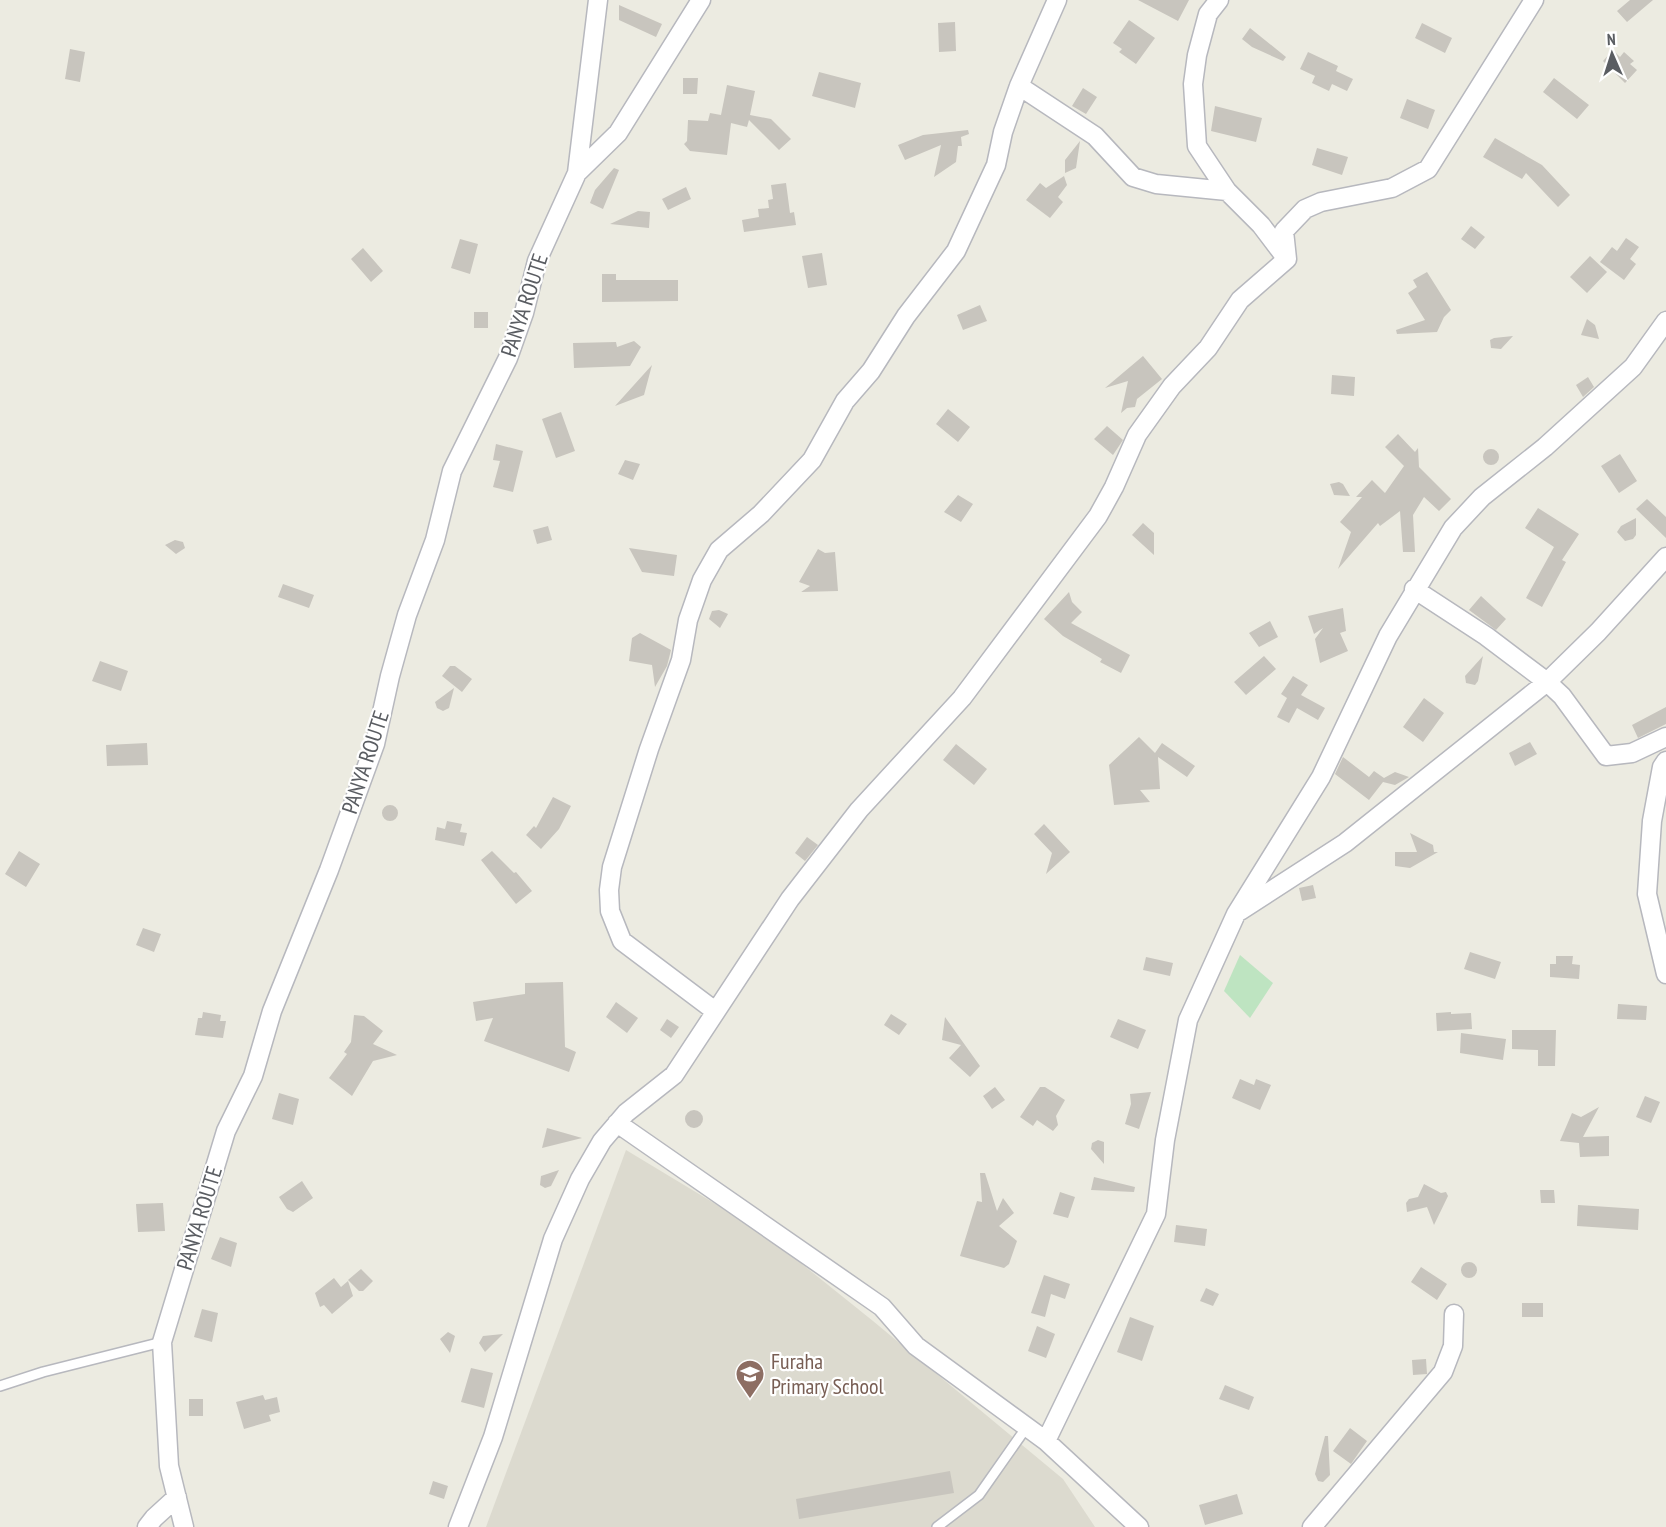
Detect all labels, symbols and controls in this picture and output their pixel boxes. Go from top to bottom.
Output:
north arrow [1582,24,1642,84]
text: N [1606,29,1616,49]
street label: PANYA ROUTE [494,250,554,360]
street label: PANYA ROUTE [335,707,395,817]
street label: PANYA ROUTE [170,1163,228,1273]
place label: Furaha Primary School [771,1347,885,1400]
school or university icon: Furaha Primary School [734,1358,766,1400]

